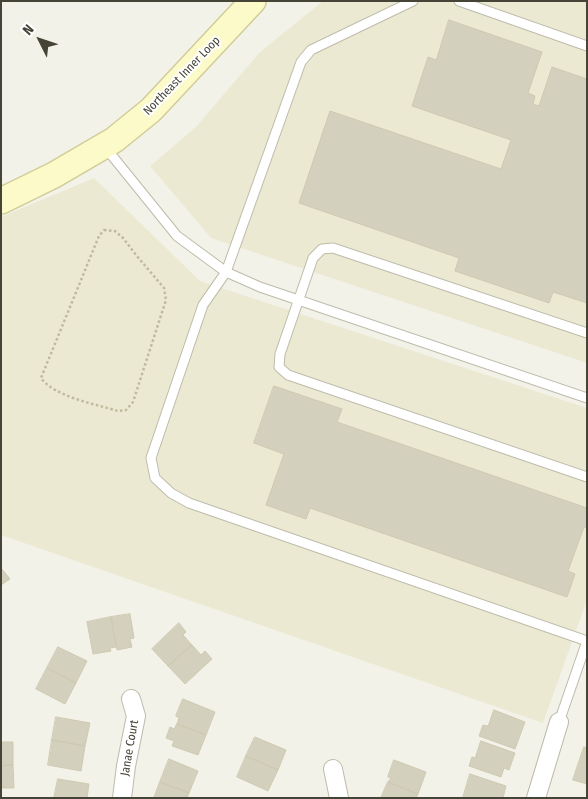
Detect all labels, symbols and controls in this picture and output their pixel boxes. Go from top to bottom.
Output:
north arrow [15,15,65,65]
text: N [19,21,37,39]
street label: Northeast Inner Loop [141,33,223,119]
street label: Janae Court [118,719,142,777]

